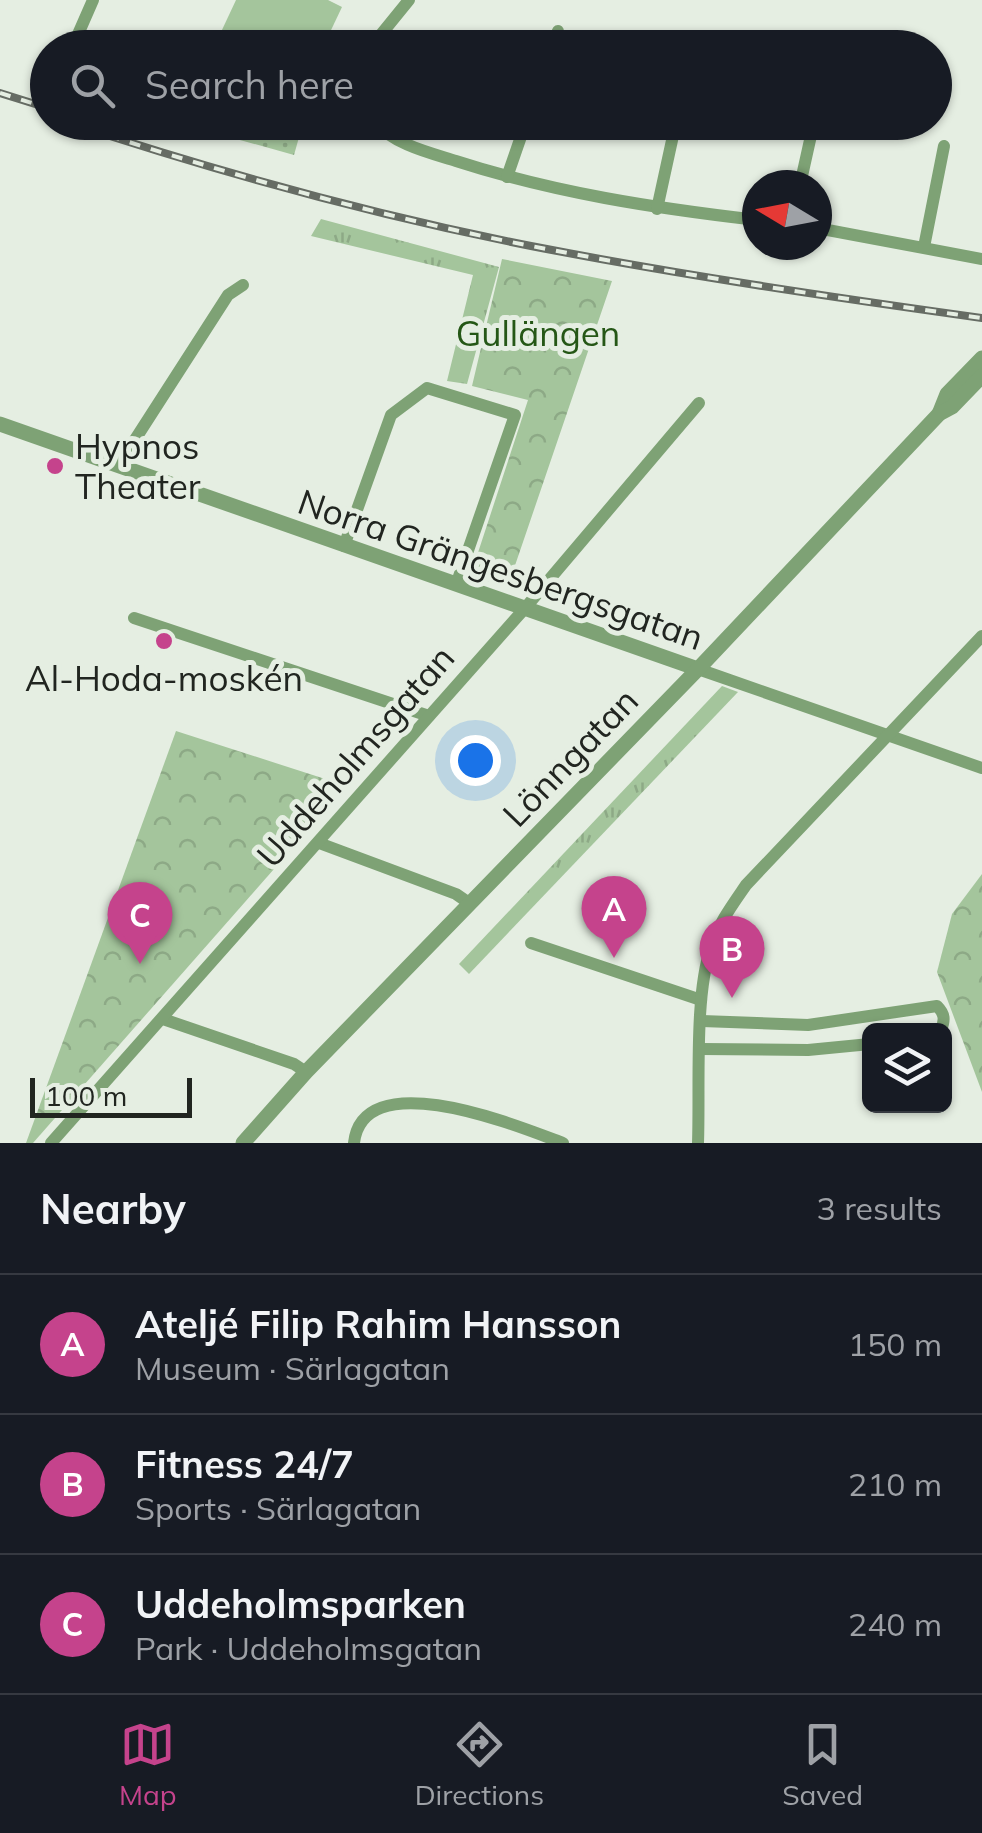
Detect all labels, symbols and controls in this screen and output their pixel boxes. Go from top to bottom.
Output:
search box [30,30,952,140]
icon: search [65,58,120,113]
text: Search here [145,61,354,109]
north arrow [742,170,832,260]
park label: Gullängen [456,311,620,355]
place label: Hypnos Theater [75,424,201,508]
marker: Hypnos Theater [44,455,66,477]
street label: Norra Grängesbergsgatan [293,479,709,659]
marker: Al-Hoda-moskén [153,630,175,652]
street label: Uddeholmsgatan [247,636,463,876]
place label: Al-Hoda-moskén [25,656,303,700]
street label: Lönngatan [493,678,647,836]
your location [450,735,501,786]
pin: A [582,876,646,958]
pin: C [108,882,172,964]
pin: B [700,916,764,998]
map controls [862,1023,952,1113]
button: layers [862,1023,952,1113]
scale bar [30,1073,192,1118]
text: 100 m [45,1078,127,1113]
text: Nearby [40,1182,186,1235]
text: 3 results [817,1188,942,1228]
text: Ateljé Filip Rahim Hansson [135,1300,621,1348]
text: A [60,1324,85,1364]
text: 150 m [848,1324,942,1364]
text: Museum · Särlagatan [135,1348,450,1388]
text: Fitness 24/7 [135,1440,354,1488]
text: B [61,1464,84,1504]
text: 210 m [848,1464,942,1504]
text: Sports · Särlagatan [135,1488,421,1528]
text: Uddeholmsparken [135,1580,466,1628]
text: C [62,1604,83,1644]
text: 240 m [848,1604,942,1644]
text: Park · Uddeholmsgatan [135,1628,482,1668]
tab: Map [119,1717,177,1812]
tab: Directions [415,1717,544,1812]
tab: Saved [782,1717,863,1812]

